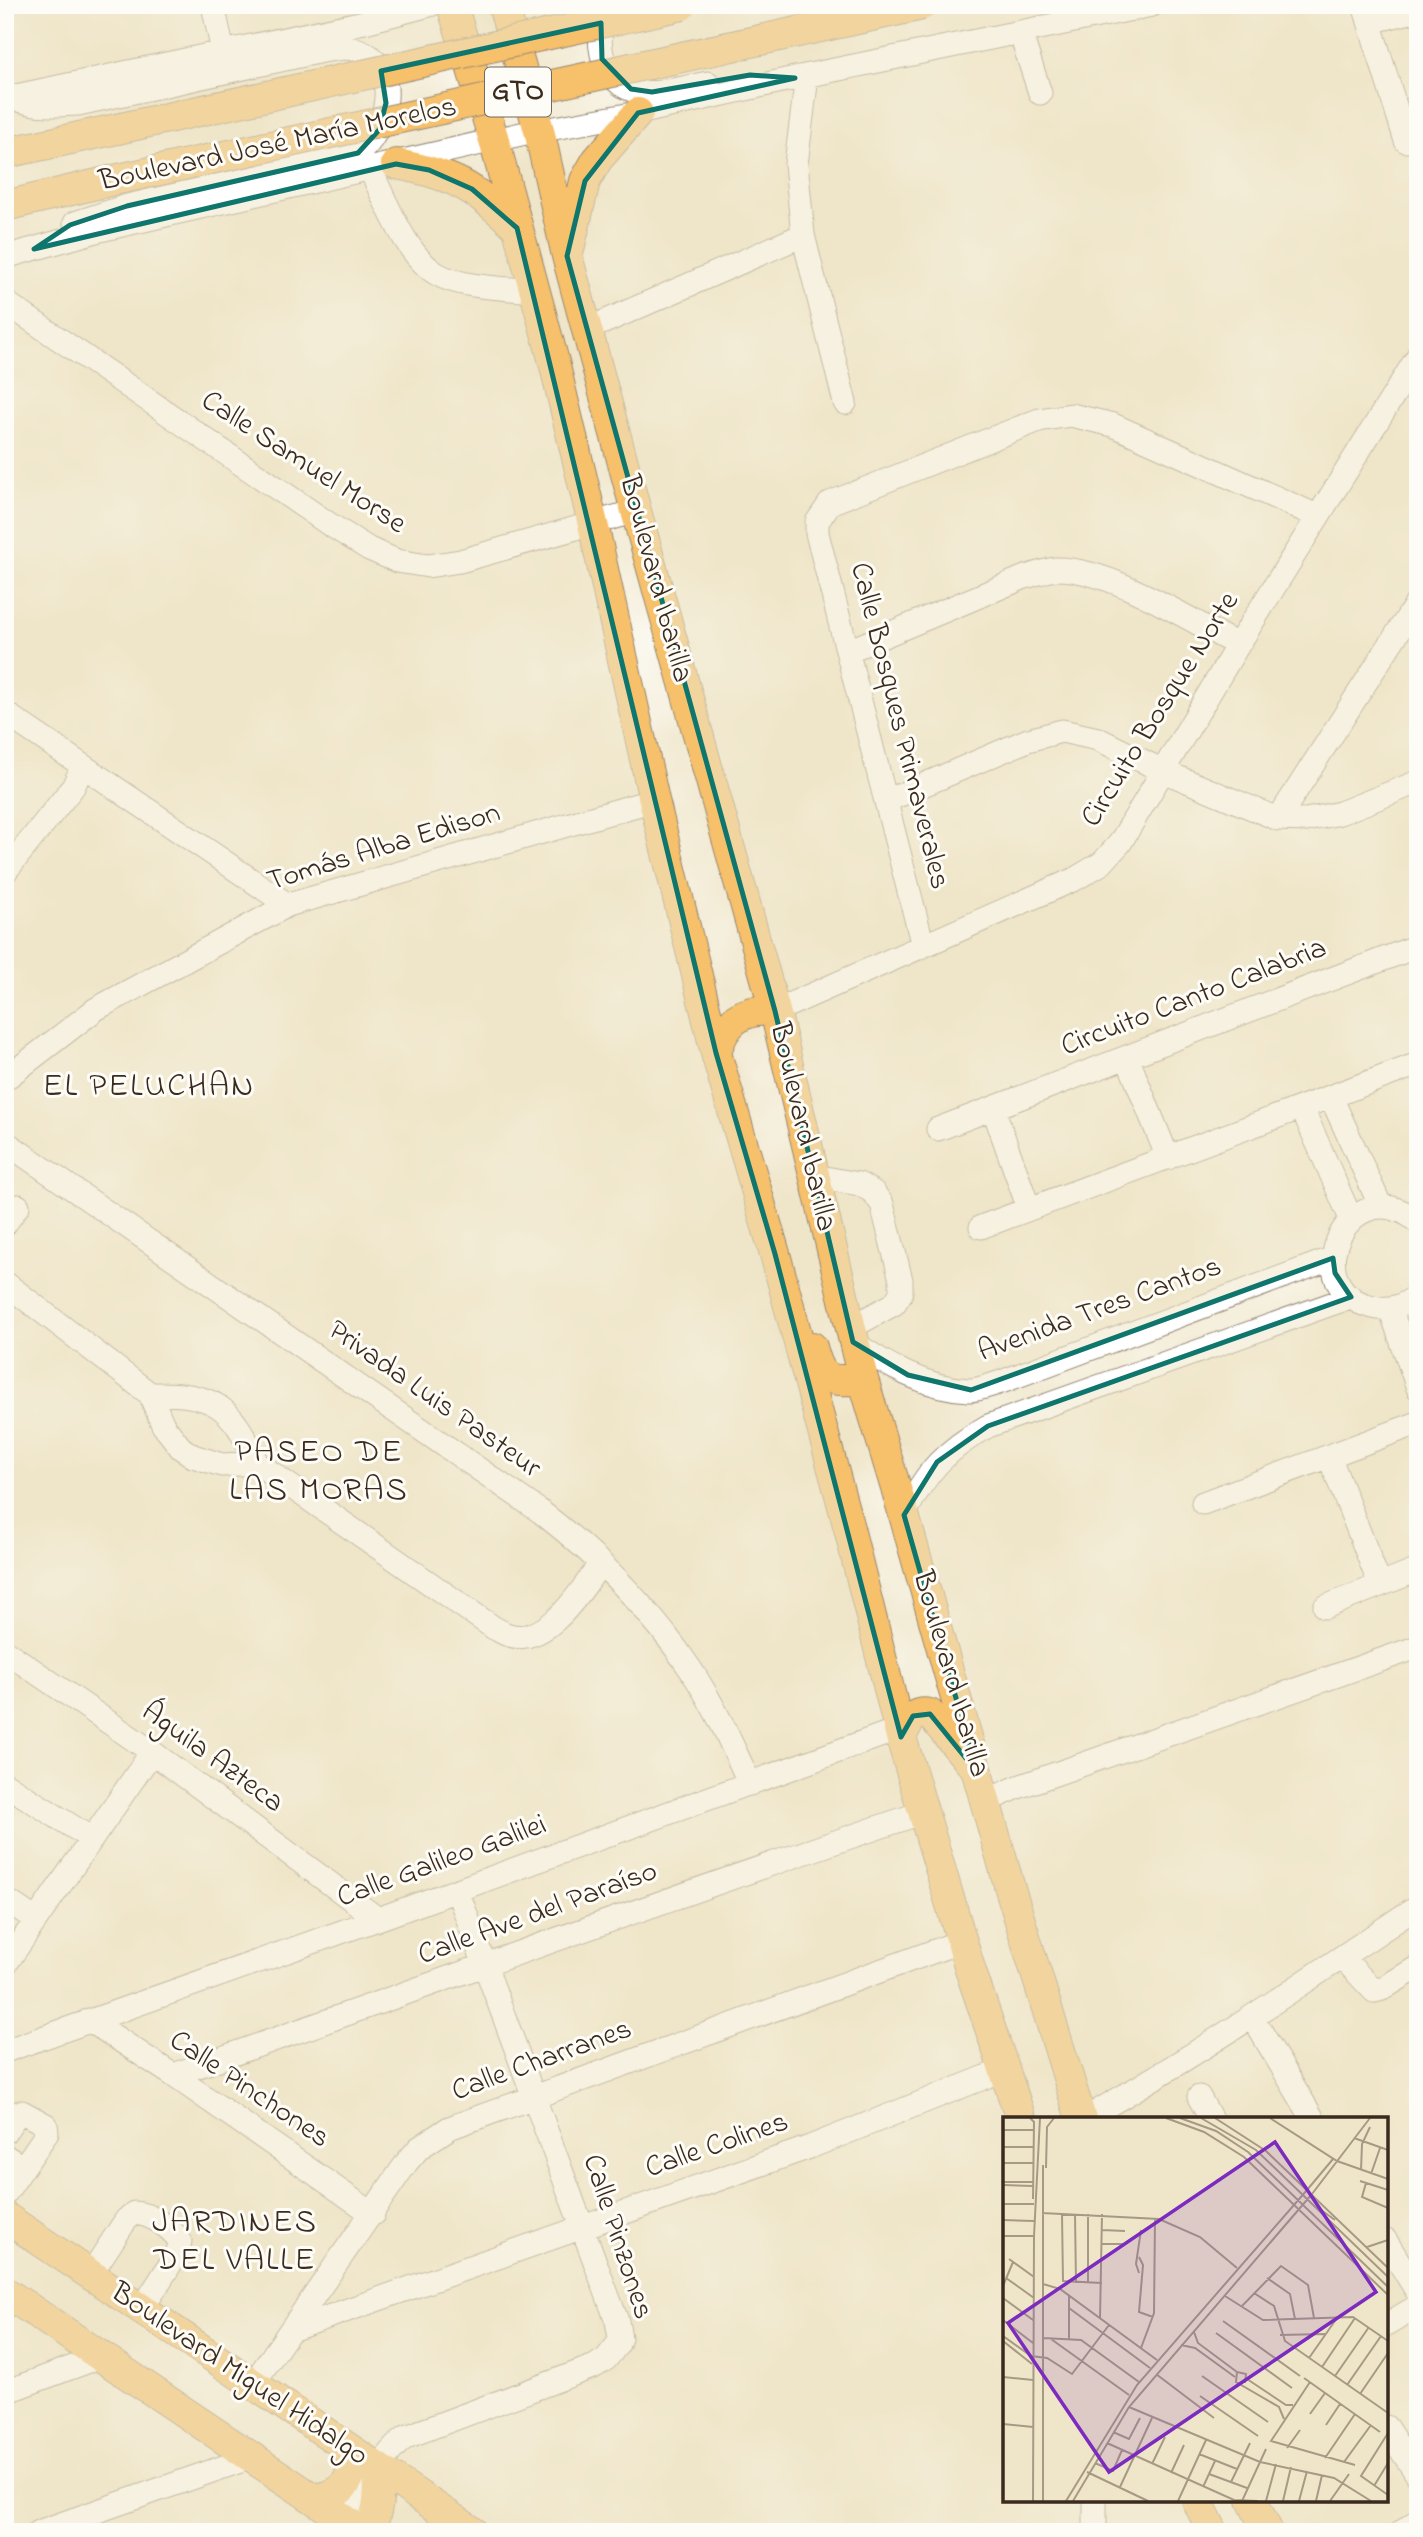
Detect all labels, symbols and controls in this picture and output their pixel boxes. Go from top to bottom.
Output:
road number: GTO [485,68,551,116]
street label: Boulevard José María Morelos [94,86,461,205]
street label: Calle Samuel Morse [192,380,415,546]
street label: Boulevard Ibarilla [606,470,704,687]
street label: Calle Bosques Primaverales [837,558,961,894]
street label: Circuito Bosque Norte [1071,583,1252,836]
street label: Tomás Alba Edison [262,792,506,904]
street label: Circuito Canto Calabria [1055,927,1333,1069]
street label: Boulevard Ibarilla [756,1017,847,1236]
district label: EL PELUCHAN [43,1063,255,1111]
street label: Avenida Tres Cantos [972,1246,1228,1374]
street label: Privada Luis Pasteur [318,1310,550,1491]
district label: PASEO DE LAS MORAS [229,1429,409,1515]
street label: Boulevard Ibarilla [899,1565,1000,1782]
street label: Águila Azteca [131,1691,293,1825]
street label: Calle Galileo Galilei [331,1804,553,1920]
street label: Calle Ave del Paraíso [412,1850,664,1978]
street label: Calle Charranes [446,2008,638,2114]
street label: Calle Pinchones [160,2020,338,2160]
street label: Calle Colines [639,2101,795,2191]
inset map [1003,2117,1388,2502]
street label: Calle Pinzones [570,2149,664,2325]
district label: JARDINES DEL VALLE [152,2199,318,2285]
street label: Boulevard Miguel Hidalgo [100,2271,377,2478]

